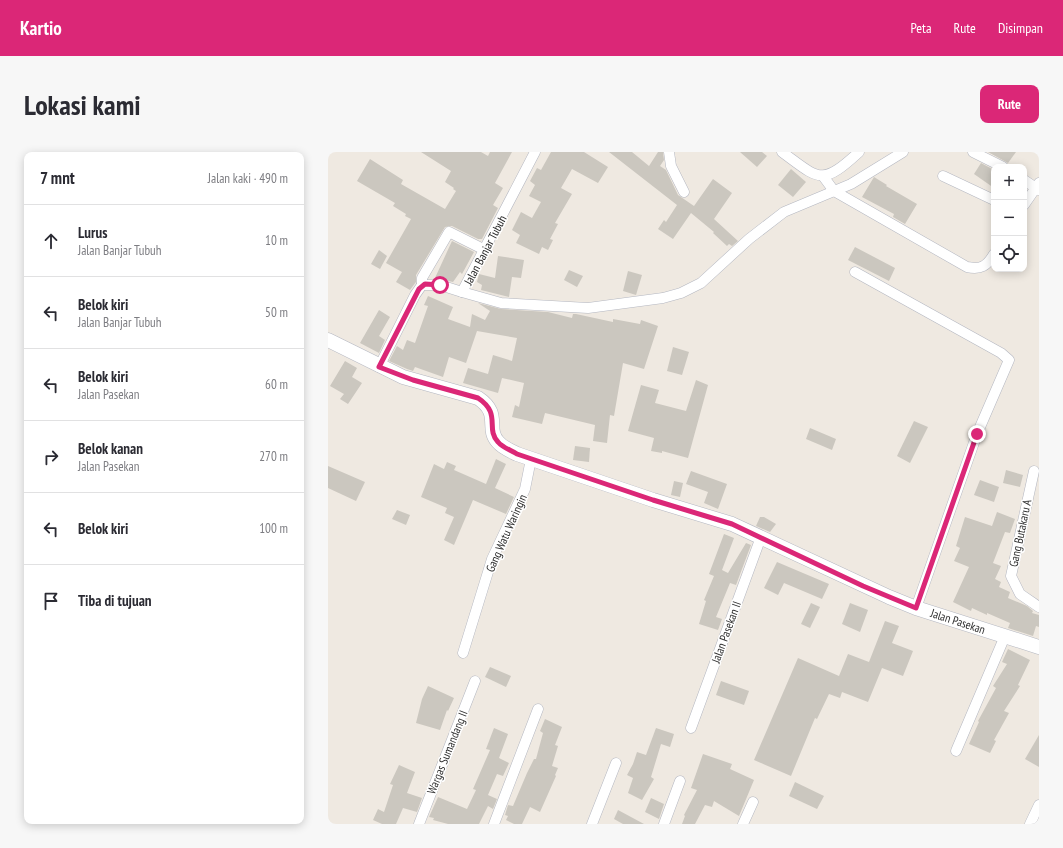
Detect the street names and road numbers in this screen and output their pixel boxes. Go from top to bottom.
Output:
street label: Jalan Banjar Tubuh [460,212,510,288]
street label: Gang Watu Waringin [482,492,530,574]
street label: Gang Butakaru A [1006,498,1035,568]
street label: Jalan Pasekan II [708,599,744,666]
street label: Jalan Pasekan [928,605,987,637]
street label: Wargas Sumandang II [423,708,471,796]

